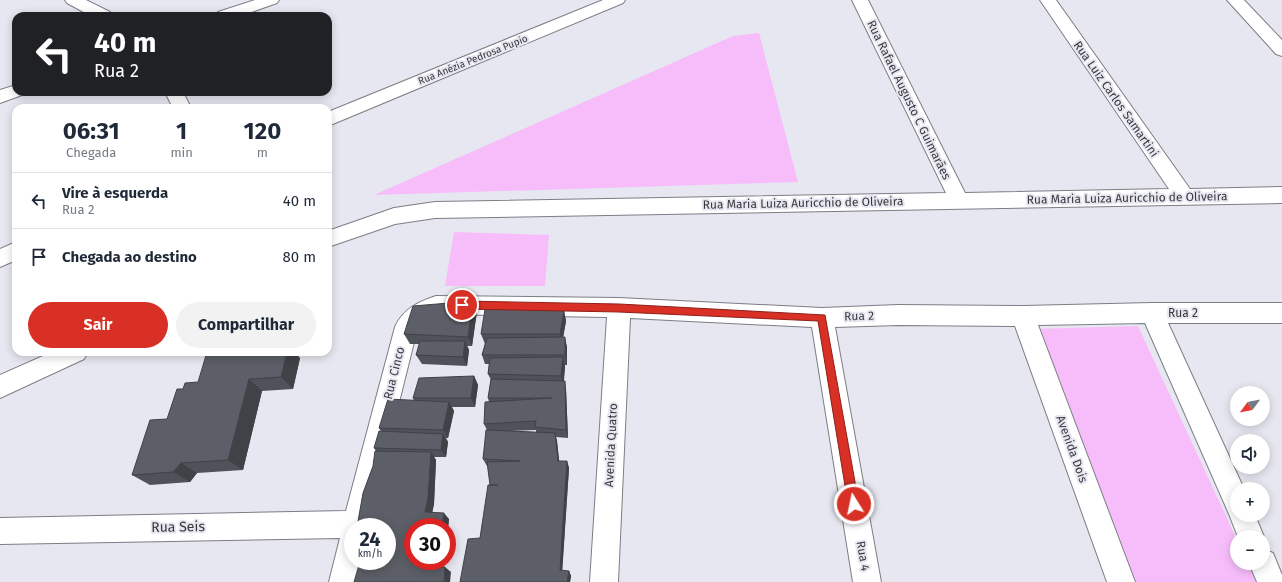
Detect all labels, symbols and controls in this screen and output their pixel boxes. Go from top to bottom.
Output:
street label: Rua Rafael Augusto C Guimarães [864,18,954,182]
text: 40 m [94,26,157,59]
icon: left [28,28,80,80]
street label: Rua Anézia Pedrosa Pupio [416,32,530,88]
street label: Rua Luiz Carlos Samartini [1071,38,1161,160]
text: Rua 2 [94,60,139,82]
text: 06:31 [63,117,120,145]
text: 1 [176,117,187,145]
text: 120 [244,117,281,145]
text: Chegada [66,145,116,160]
text: min [170,145,193,160]
text: m [257,145,268,160]
text: Vire à esquerda [62,184,168,202]
street label: Rua Maria Luiza Auricchio de Oliveira [1026,189,1228,207]
icon: left [28,190,50,212]
text: 40 m [283,192,316,210]
street label: Rua Maria Luiza Auricchio de Oliveira [702,194,904,212]
text: Rua 2 [62,202,94,217]
icon: arrive [28,246,50,268]
text: Chegada ao destino [62,248,197,266]
text: 80 m [283,248,316,266]
pin [445,288,479,322]
icon: arrive [451,294,473,316]
button: Sair [28,302,168,348]
button: Compartilhar [176,302,316,348]
street label: Rua 2 [1168,306,1198,320]
street label: Rua 2 [844,308,874,324]
street label: Rua Cinco [381,345,407,401]
north arrow [1230,386,1270,426]
map controls [1230,386,1270,570]
street label: Avenida Quatro [602,403,620,487]
street label: Avenida Dois [1053,414,1091,485]
button: sound [1230,434,1270,474]
button: + [1230,482,1270,522]
position arrow [833,483,875,525]
street label: Rua Seis [151,518,205,536]
speed limit sign: 30 [404,518,456,570]
text: 24 [359,527,381,551]
button: − [1230,530,1270,570]
street label: Rua 4 [853,540,873,573]
text: km/h [358,548,382,560]

